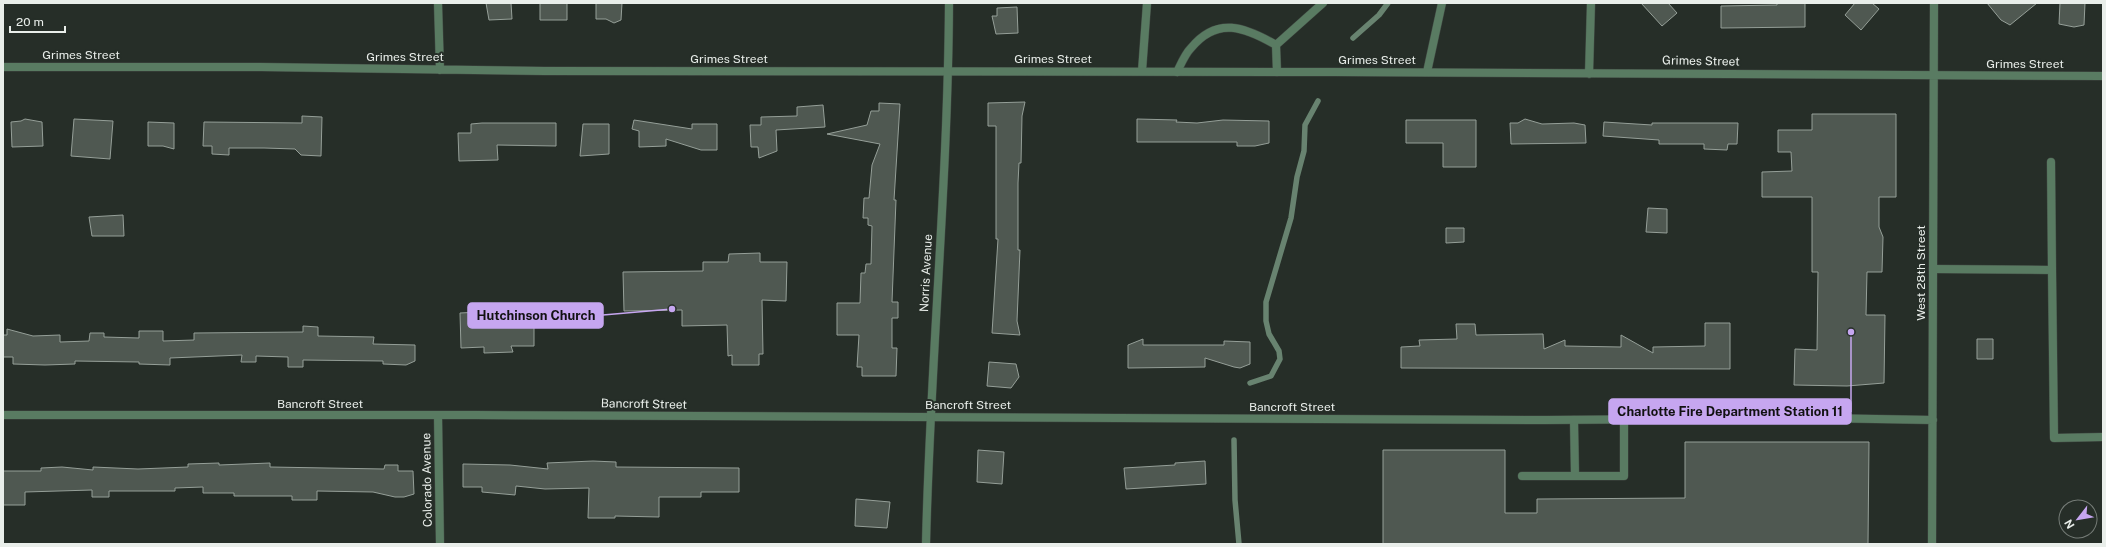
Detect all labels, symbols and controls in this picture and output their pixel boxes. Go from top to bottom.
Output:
scale bar [10,8,65,34]
text: 20 m [16,15,44,29]
street label: Grimes Street [42,48,120,62]
street label: Grimes Street [366,50,444,64]
street label: Grimes Street [690,52,768,66]
street label: Grimes Street [1014,52,1092,66]
street label: Grimes Street [1338,53,1416,67]
street label: Grimes Street [1662,53,1740,69]
street label: Grimes Street [1986,57,2064,71]
street label: West 28th Street [1914,225,1928,321]
street label: Norris Avenue [917,233,935,312]
callout: Hutchinson Church [468,303,603,328]
text: Hutchinson Church [477,308,595,323]
street label: Bancroft Street [601,396,688,412]
street label: Bancroft Street [277,397,363,411]
street label: Bancroft Street [925,398,1011,412]
callout: Charlotte Fire Department Station 11 [1609,399,1851,424]
street label: Bancroft Street [1249,400,1335,414]
text: Charlotte Fire Department Station 11 [1617,404,1843,419]
street label: Colorado Avenue [419,433,435,527]
north arrow [2058,499,2098,539]
text: N [2062,517,2077,531]

